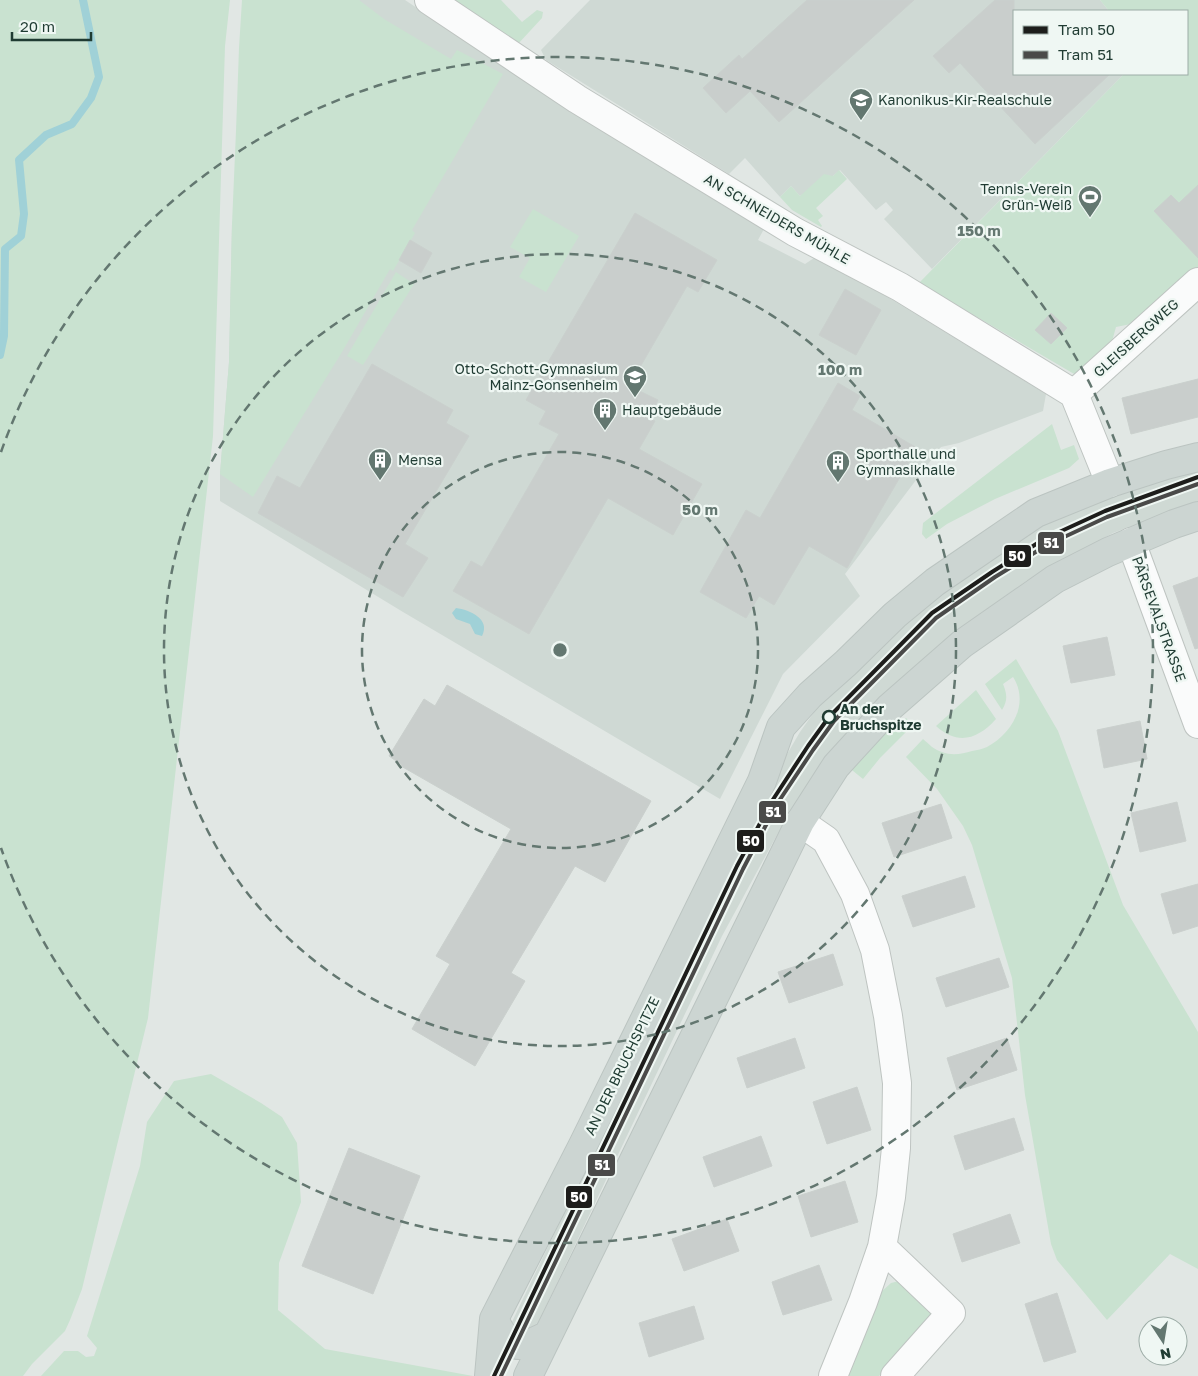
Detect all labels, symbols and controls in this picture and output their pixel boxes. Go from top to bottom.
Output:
scale bar [12,10,91,42]
legend [1013,10,1188,75]
text: 20 m [20,17,55,35]
text: Tram 50 [1058,20,1115,38]
text: Tram 51 [1058,45,1113,63]
school or university icon: Kanonikus-Kir-Realschule [848,87,874,121]
place label: Kanonikus-Kir-Realschule [878,91,1052,108]
street label: AN SCHNEIDERS MÜHLE [701,170,853,267]
place label: Tennis-Verein Grün-Weiß [980,180,1072,213]
sports icon: Tennis-Verein Grün-Weiß [1077,184,1103,218]
text: 150 m [957,221,1001,239]
street label: GLEISBERGWEG [1090,295,1182,380]
place label: Otto-Schott-Gymnasium Mainz-Gonsenheim [455,360,618,393]
text: 100 m [818,360,862,378]
school or university icon: Otto-Schott-Gymnasium Mainz-Gonsenheim [622,364,648,398]
building icon: Hauptgebäude [592,397,618,431]
place label: Hauptgebäude [622,401,722,418]
place label: Sporthalle und Gymnasikhalle [856,445,956,478]
building icon: Mensa [367,447,393,481]
building icon: Sporthalle und Gymnasikhalle [825,449,851,483]
place label: Mensa [398,451,442,468]
text: 50 m [682,500,718,518]
line badge: 51 [1037,531,1065,555]
text: 51 [1043,534,1059,551]
line badge: 50 [1003,544,1032,568]
text: 50 [1008,547,1026,564]
street label: PARSEVALSTRASSE [1129,554,1190,684]
centre of rings [551,641,569,659]
place label: An der Bruchspitze [840,700,922,733]
marker: An der Bruchspitze [822,710,836,724]
line badge: 51 [758,800,787,824]
text: 51 [765,803,781,820]
line badge: 50 [736,829,765,853]
text: 50 [742,832,760,849]
street label: AN DER BRUCHSPITZE [581,994,663,1138]
line badge: 51 [587,1153,616,1177]
text: 51 [594,1156,610,1173]
line badge: 50 [565,1185,593,1209]
text: 50 [570,1188,588,1205]
north arrow [1138,1316,1188,1366]
text: N [1159,1345,1173,1364]

